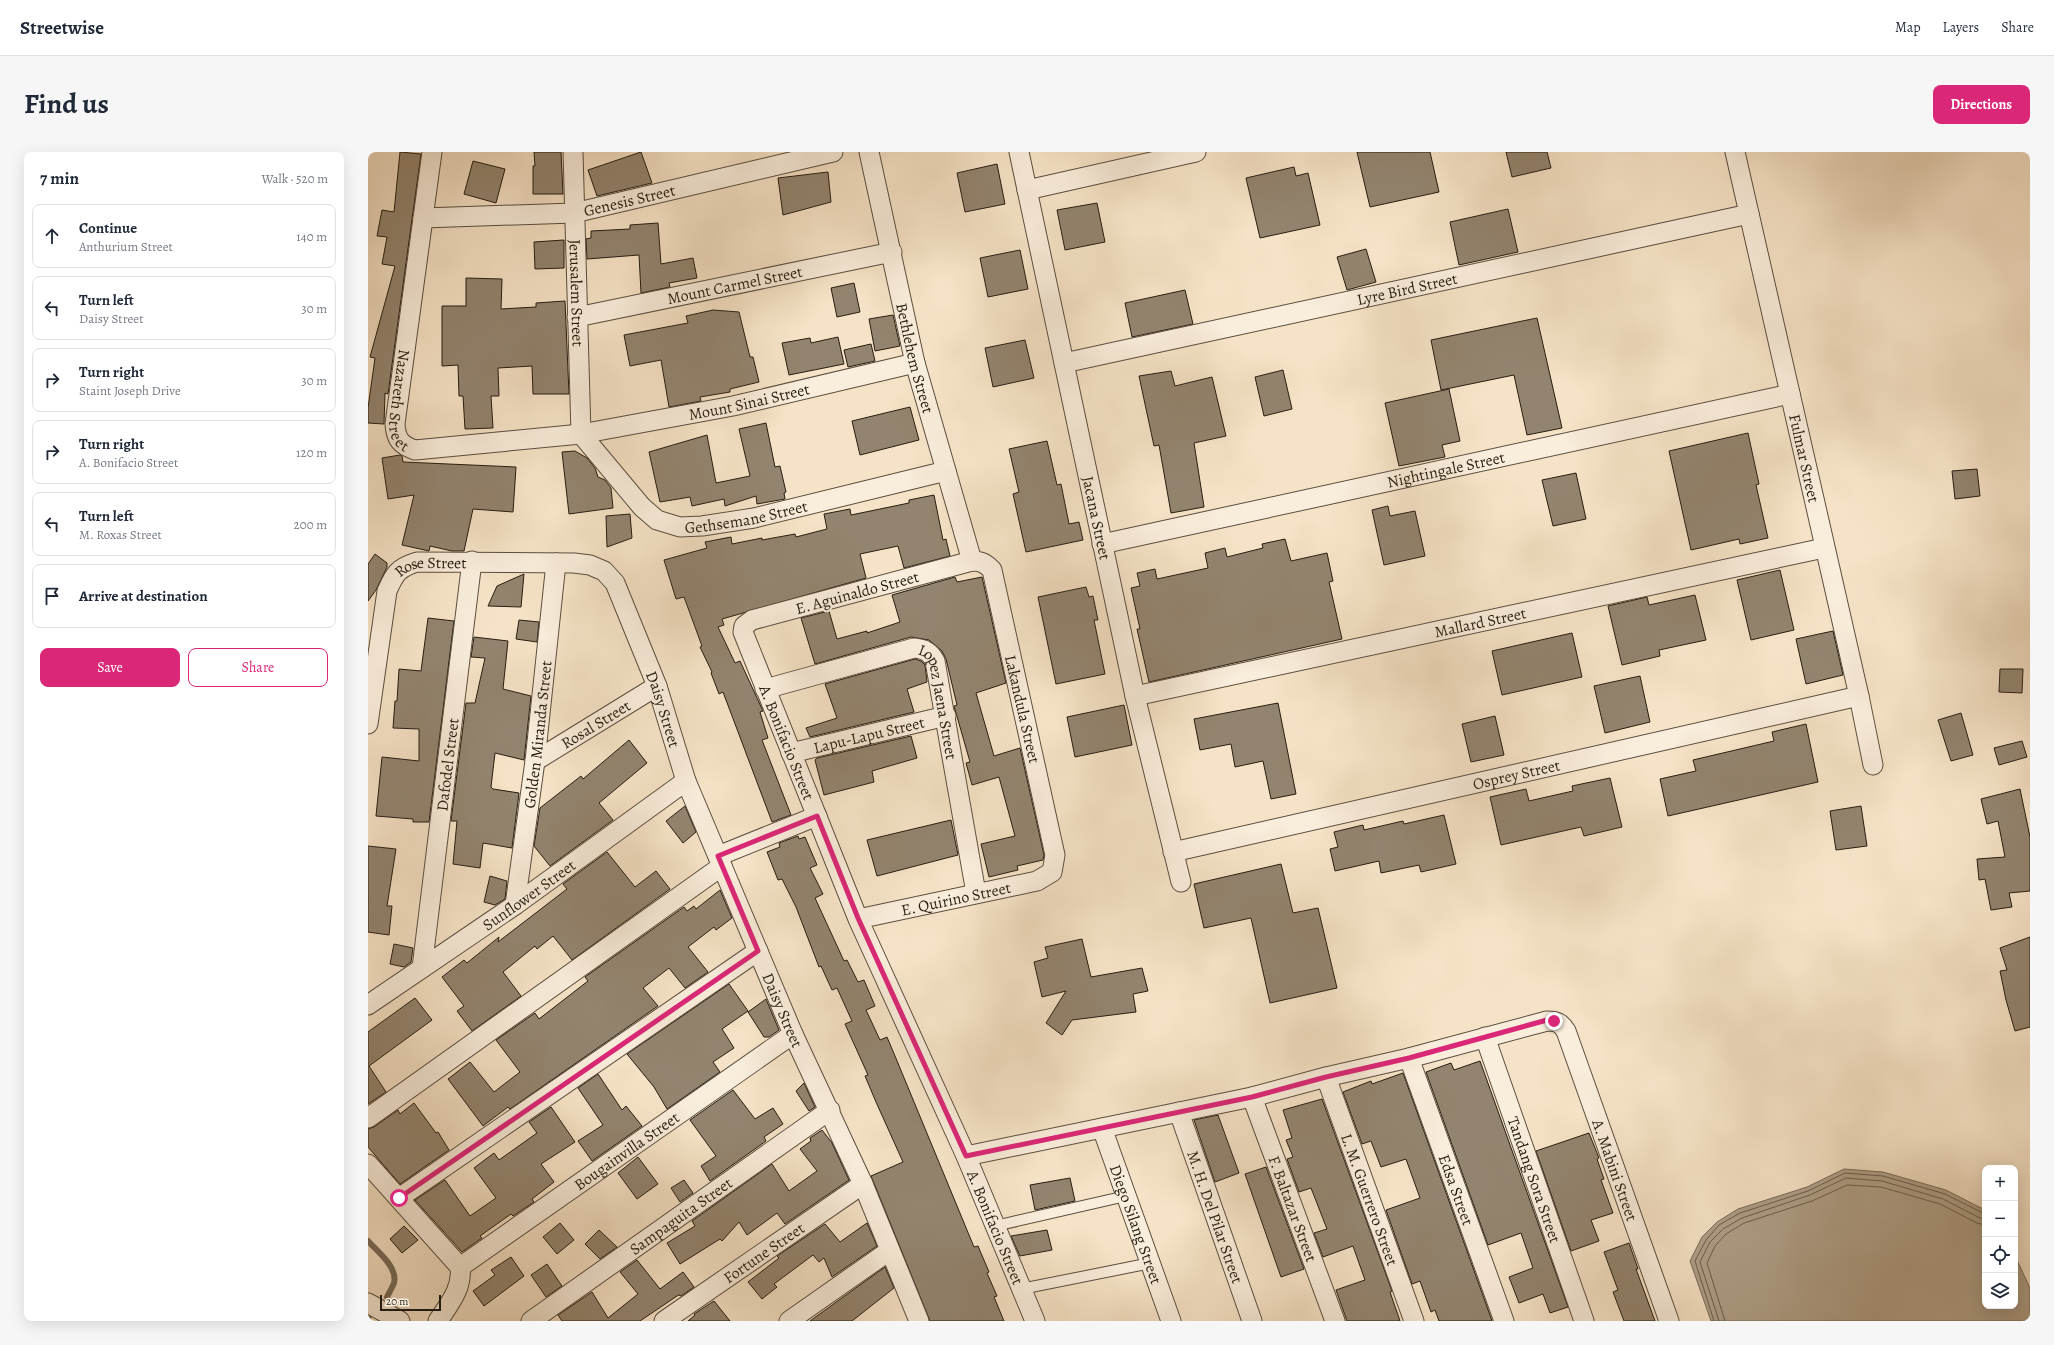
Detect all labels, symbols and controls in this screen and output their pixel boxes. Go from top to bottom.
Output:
text: Streetwise [20,15,104,41]
text: Map [1895,18,1921,37]
text: Layers [1943,18,1979,37]
text: Share [2001,18,2034,37]
text: Find us [24,85,109,123]
button: Directions [1933,85,2030,124]
text: 7 min [40,167,79,190]
text: Walk · 520 m [261,170,328,187]
street label: Genesis Street [582,180,678,222]
text: Continue [79,218,137,238]
icon: ahead [41,225,63,247]
text: 140 m [296,228,327,245]
text: Anthurium Street [79,238,173,255]
street label: Jerusalem Street [563,239,589,347]
street label: Mount Carmel Street [665,261,805,310]
street label: Lyre Bird Street [1355,268,1460,311]
text: Turn left [79,290,134,310]
icon: left [41,297,63,319]
text: 30 m [301,300,327,317]
street label: Bethlehem Street [890,301,939,416]
text: Daisy Street [79,310,143,327]
street label: Nazareth Street [383,348,415,457]
text: Turn right [79,362,144,382]
icon: right [41,369,63,391]
text: 30 m [301,372,327,389]
street label: Mount Sinai Street [687,378,812,426]
text: Staint Joseph Drive [79,382,181,399]
street label: Fulmar Street [1783,412,1825,505]
text: Turn right [79,434,144,454]
icon: right [41,441,63,463]
text: 120 m [296,444,327,461]
street label: Nightingale Street [1385,446,1507,494]
text: A. Bonifacio Street [79,454,178,471]
street label: Jacana Street [1076,474,1116,562]
street label: Gethsemane Street [684,495,810,539]
text: Turn left [79,506,134,526]
icon: left [41,513,63,535]
text: 200 m [294,516,327,533]
text: M. Roxas Street [79,526,162,543]
street label: Rose Street [390,552,467,582]
street label: E. Aguinaldo Street [793,566,921,620]
icon: arrive [41,585,63,607]
text: Arrive at destination [79,586,208,606]
street label: Mallard Street [1432,602,1528,643]
street label: Lopez Jaena Street [915,639,962,761]
button: Save [40,648,180,687]
button: Share [188,648,328,687]
street label: Lakandula Street [999,653,1045,766]
street label: Golden Miranda Street [519,660,558,810]
street label: Daisy Street [640,668,685,750]
street label: A. Bonifacio Street [753,681,819,803]
street label: Rosal Street [557,695,635,754]
street label: Lapu-Lapu Street [811,712,927,759]
street label: Dafodel Street [431,717,465,813]
street label: Osprey Street [1471,754,1562,795]
street label: Sunflower Street [478,855,580,936]
street label: E. Quirino Street [899,877,1013,922]
street label: Daisy Street [756,970,808,1051]
route end [1545,1012,1563,1030]
street label: Bougainvilla Street [570,1107,684,1196]
street label: Tandang Sora Street [1502,1114,1566,1246]
street label: A. Mabini Street [1586,1116,1643,1224]
street label: L. M. Guerrero Street [1335,1130,1403,1269]
street label: M. H. Del Pilar Street [1181,1148,1248,1287]
street label: Edsa Street [1433,1151,1479,1229]
street label: F. Baltazar Street [1263,1153,1322,1265]
street label: Diego Silang Street [1104,1162,1167,1287]
map controls [1982,1165,2018,1309]
button: + [1982,1165,2018,1201]
street label: A. Bonifacio Street [961,1166,1029,1288]
street label: Sampaguita Street [625,1172,737,1260]
route start [390,1189,408,1207]
button: − [1982,1201,2018,1237]
street label: Fortune Street [719,1217,809,1289]
button: locate [1982,1237,2018,1273]
button: layers [1982,1273,2018,1309]
scale bar [380,1293,441,1312]
text: 20 m [386,1294,408,1309]

